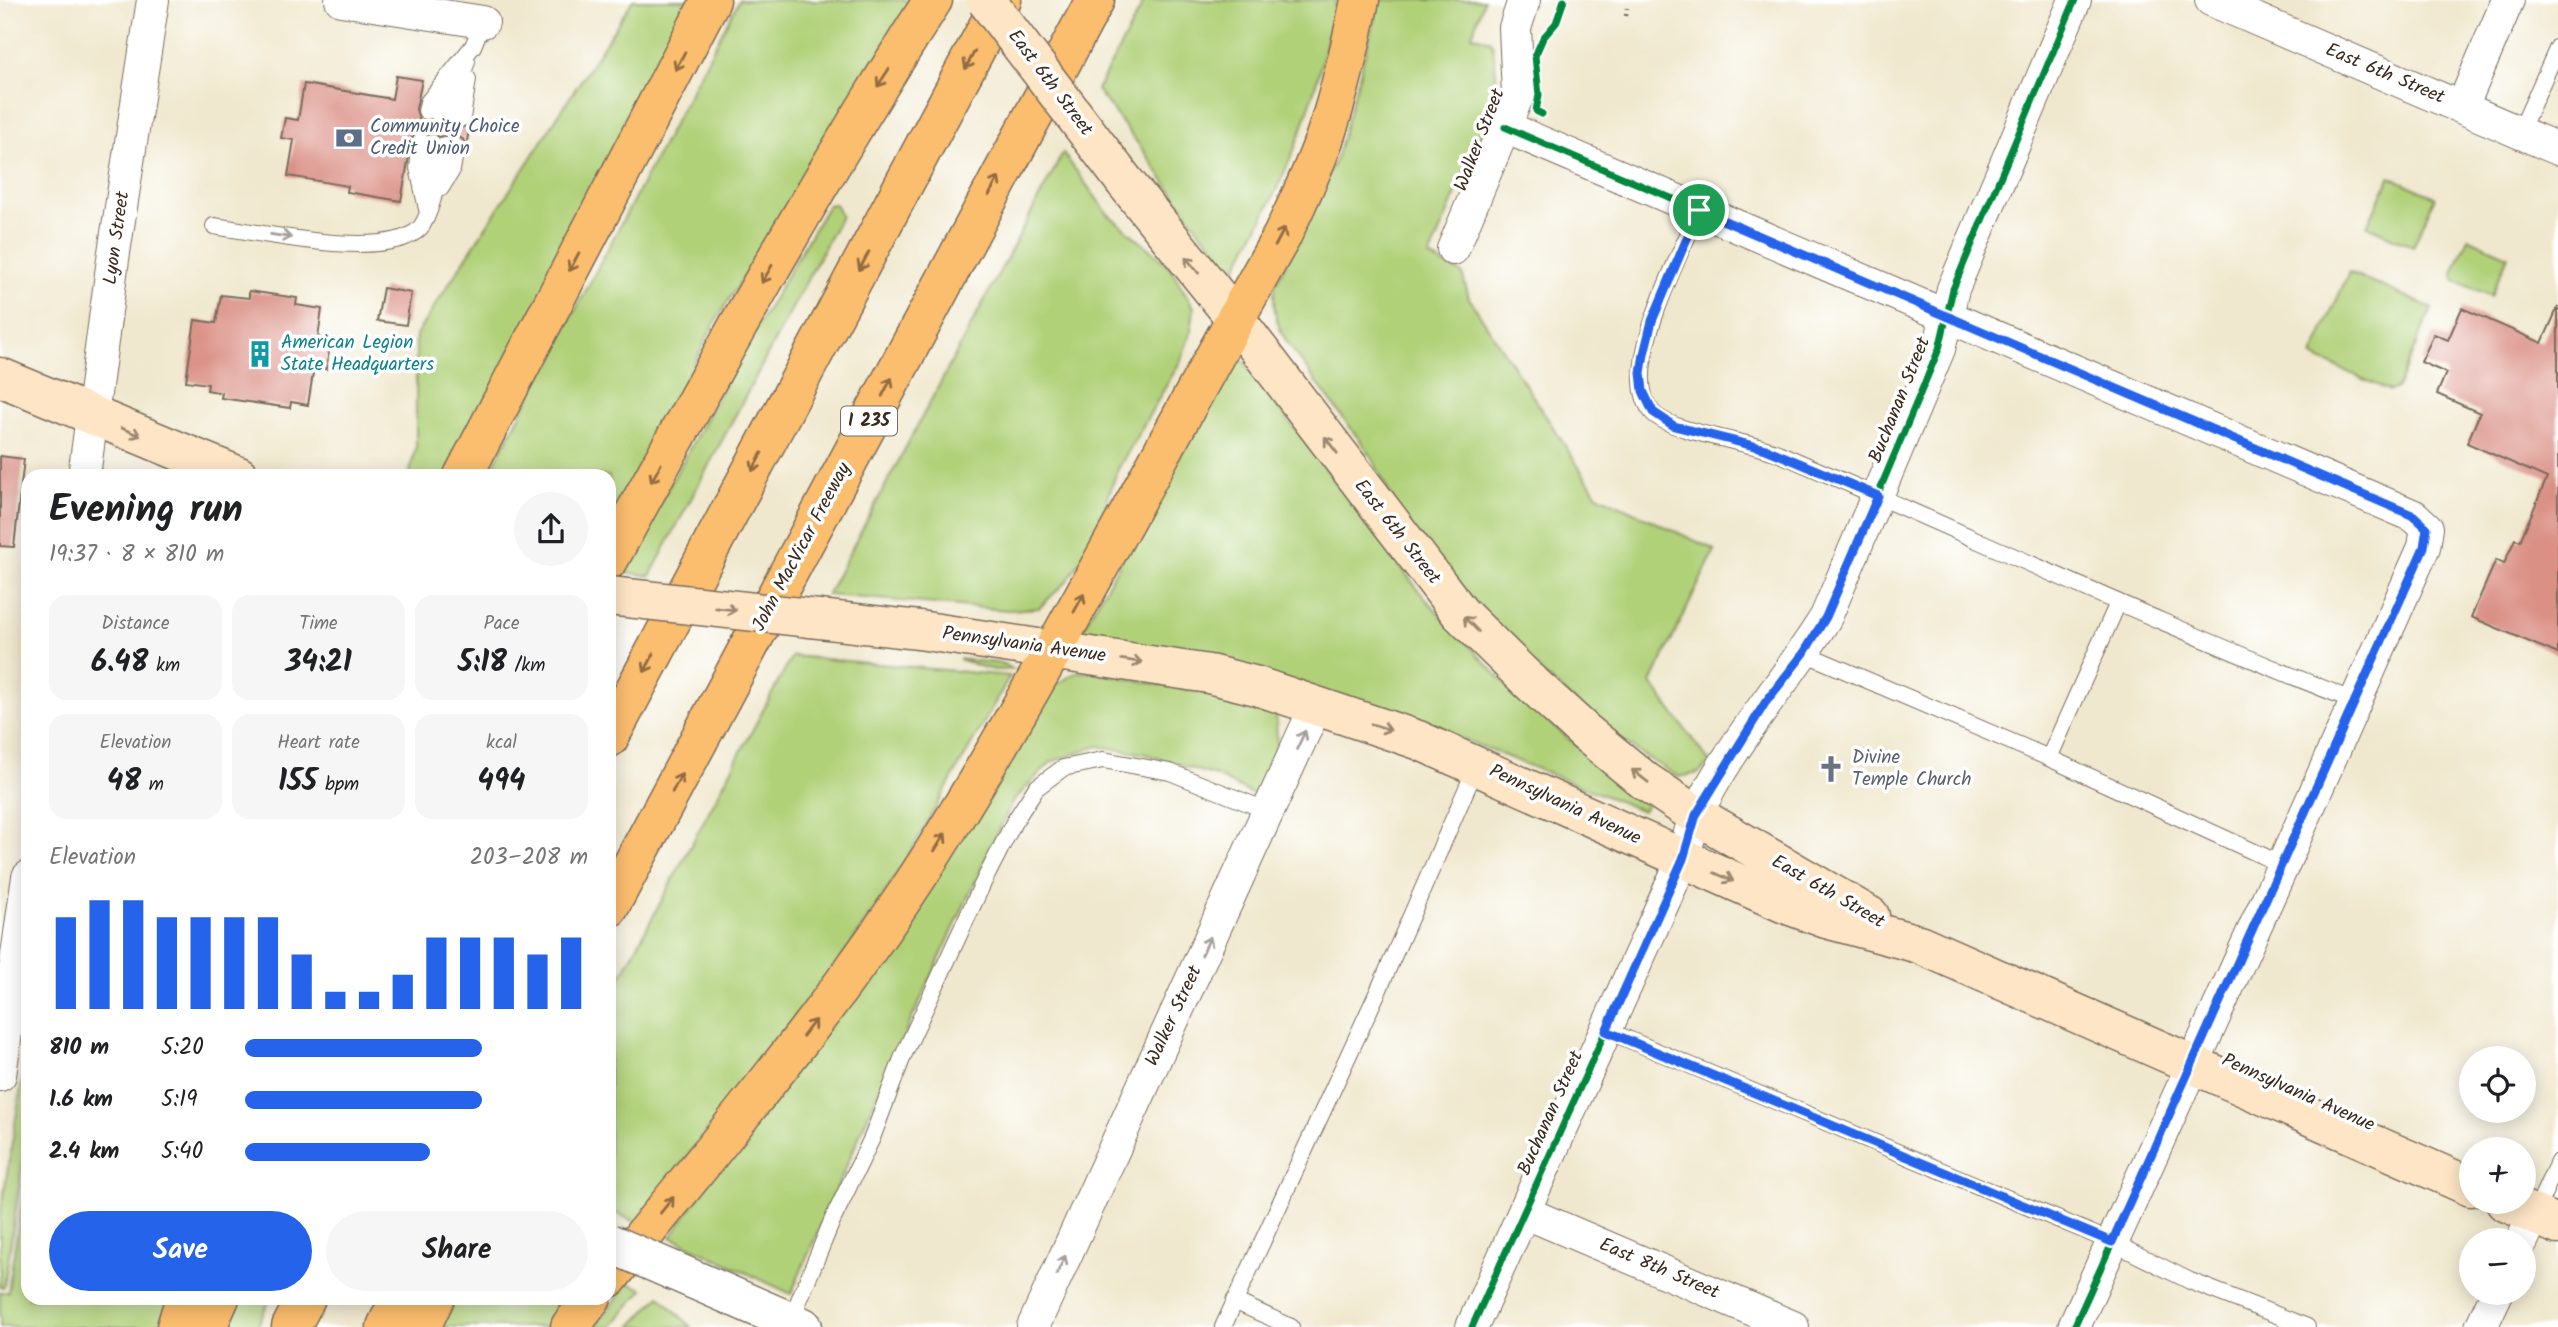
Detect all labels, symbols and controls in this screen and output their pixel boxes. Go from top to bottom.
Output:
street label: East 6th Street [1000,23,1101,143]
street label: East 6th Street [2321,35,2450,113]
one-way arrow [963,49,977,70]
one-way arrow [672,50,686,70]
one-way arrow [875,68,890,87]
street label: Walker Street [1447,84,1514,196]
place label: Community Choice Credit Union [370,112,520,164]
bank icon: Community Choice Credit Union [334,123,364,153]
one-way arrow [987,176,1001,197]
pin [1669,180,1729,240]
street label: Lyon Street [96,189,138,287]
icon: arrive [1680,191,1718,229]
one-way arrow [1274,227,1288,248]
one-way arrow [269,230,292,243]
one-way arrow [856,250,870,271]
one-way arrow [567,251,581,272]
one-way arrow [1184,256,1200,274]
one-way arrow [760,264,774,284]
place label: American Legion State Headquarters [281,328,434,380]
street label: Buchanan Street [1861,332,1939,468]
building icon: American Legion State Headquarters [245,339,275,369]
one-way arrow [881,377,894,398]
road number: I 235 [841,407,897,436]
one-way arrow [120,426,141,439]
one-way arrow [1323,436,1338,455]
one-way arrow [750,451,763,472]
street label: John MacVicar Freeway [745,456,860,637]
one-way arrow [649,462,663,483]
street label: East 6th Street [1346,473,1448,592]
text: Evening run [49,481,243,541]
button: share [514,492,588,566]
text: 19:37 · 8 × 810 m [49,537,224,573]
one-way arrow [1072,593,1086,613]
one-way arrow [714,603,736,616]
text: Distance [101,609,170,639]
text: Time [299,609,338,639]
text: Pace [483,609,520,639]
one-way arrow [1463,615,1480,632]
street label: Pennsylvania Avenue [940,619,1108,671]
text: 6.48 [91,639,148,687]
text: 34:21 [285,639,352,687]
text: 5:18 [458,639,507,687]
text: km [148,651,180,681]
text: /km [507,651,545,681]
one-way arrow [642,652,656,672]
one-way arrow [1120,655,1143,668]
one-way arrow [1370,722,1392,734]
text: Elevation [100,728,171,758]
text: Heart rate [277,728,360,758]
text: kcal [486,728,517,758]
one-way arrow [1295,729,1308,751]
place label: Divine Temple Church [1852,743,1971,795]
church icon: Divine Temple Church [1816,754,1846,784]
street label: Pennsylvania Avenue [1484,757,1646,854]
text: 48 [107,758,141,806]
text: 155 [278,758,317,806]
text: 494 [478,758,525,806]
one-way arrow [1631,768,1649,783]
text: m [141,770,164,800]
text: bpm [317,770,359,800]
one-way arrow [671,773,684,794]
one-way arrow [933,832,947,852]
text: Elevation [49,840,136,876]
text: 203–208 m [470,840,588,876]
street label: East 6th Street [1766,847,1891,937]
one-way arrow [1713,871,1734,884]
one-way arrow [1200,936,1213,958]
street label: Walker Street [1138,960,1211,1071]
one-way arrow [802,1019,817,1038]
text: 810 m [49,1030,109,1066]
text: 5:20 [161,1030,204,1066]
street label: Buchanan Street [1510,1045,1592,1180]
street label: Pennsylvania Avenue [2217,1046,2380,1140]
map controls [2459,1046,2536,1305]
button: locate [2459,1046,2536,1123]
text: 1.6 km [49,1082,113,1118]
text: 5:19 [161,1082,197,1118]
text: 2.4 km [49,1134,119,1170]
text: 5:40 [161,1134,203,1170]
button: + [2459,1137,2536,1214]
one-way arrow [659,1197,675,1215]
button: Save [49,1211,312,1291]
button: Share [326,1211,588,1291]
button: − [2459,1228,2536,1305]
street label: East 8th Street [1594,1230,1724,1308]
one-way arrow [1055,1255,1068,1276]

